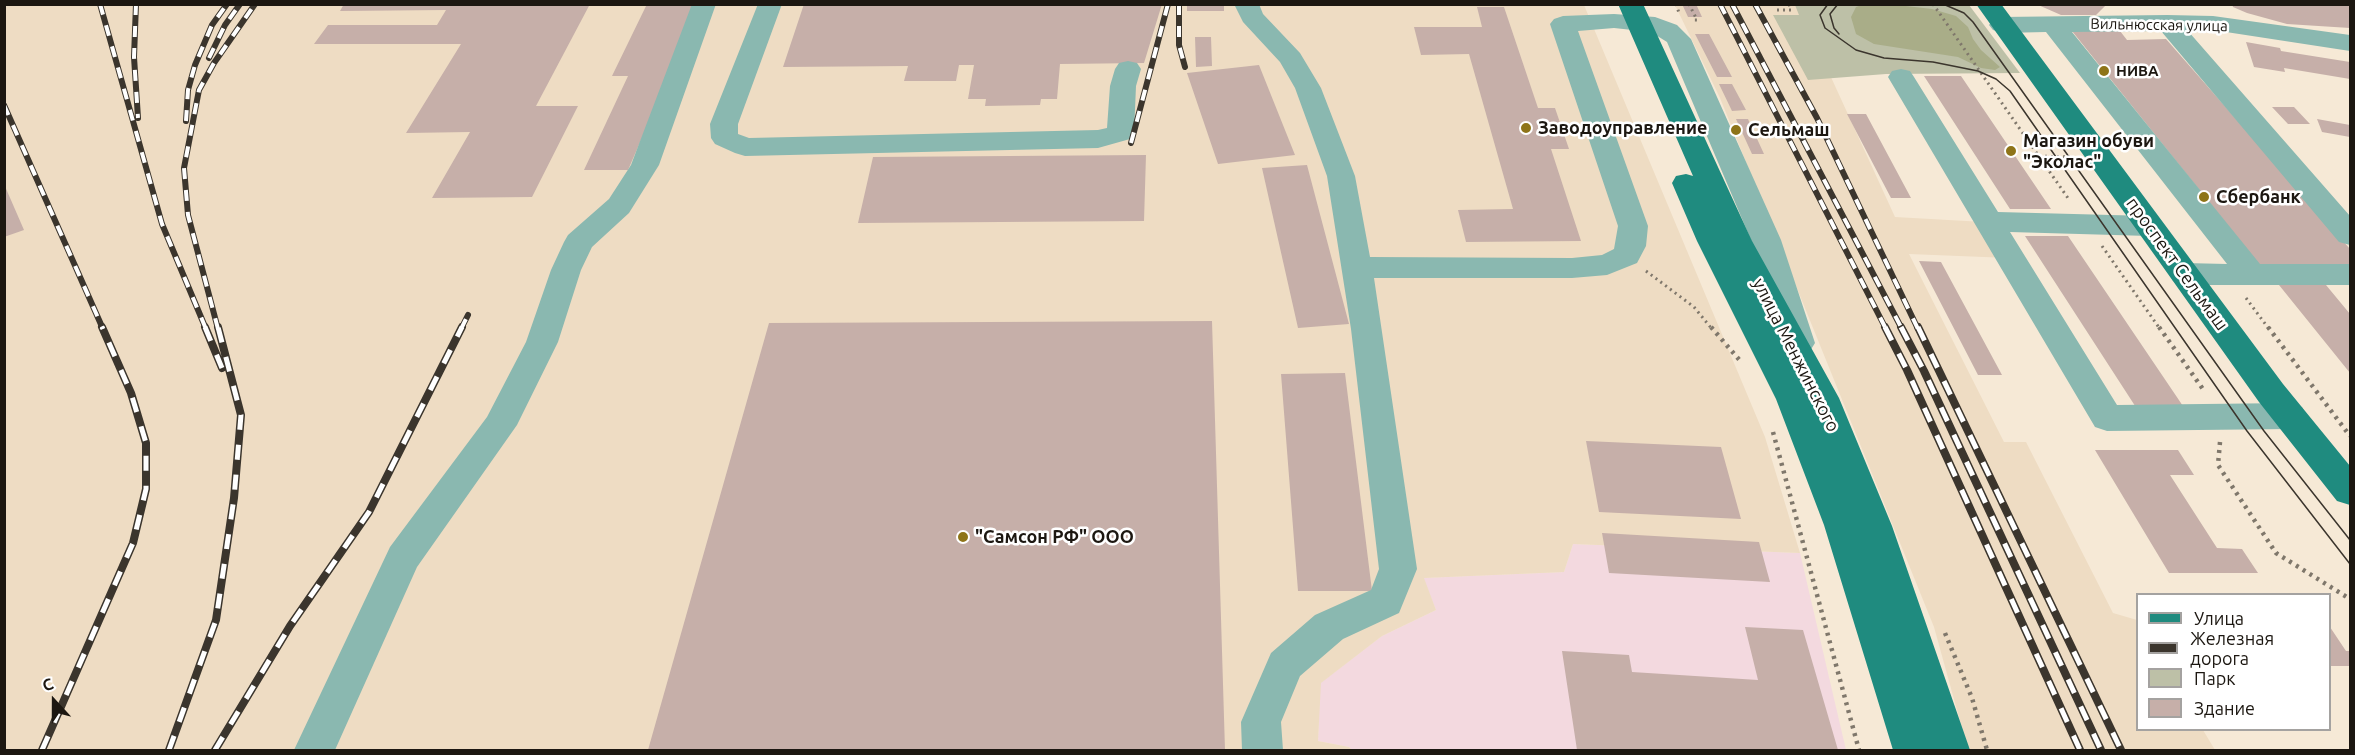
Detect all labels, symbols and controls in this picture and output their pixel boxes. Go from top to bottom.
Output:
street label: Вильнюсская улица [2090,15,2228,35]
place label: НИВА [2116,62,2158,80]
marker: НИВА [2097,64,2111,78]
place label: Заводоуправление [1538,117,1707,139]
place label: Сельмаш [1748,119,1830,141]
marker: Заводоуправление [1519,121,1533,135]
marker: Сельмаш [1729,123,1743,137]
place label: Магазин обуви "Эколас" [2023,130,2154,172]
marker: Магазин обуви "Эколас" [2004,144,2018,158]
place label: Сбербанк [2216,186,2301,208]
marker: Сбербанк [2197,190,2211,204]
street label: проспект Сельмаш [2121,193,2233,335]
street label: улица Менжинского [1748,275,1844,435]
place label: "Самсон РФ" ООО [975,526,1134,548]
marker: "Самсон РФ" ООО [956,530,970,544]
legend [2136,593,2331,731]
text: Улица [2194,608,2244,628]
text: Железная дорога [2190,628,2274,668]
text: Парк [2194,668,2235,688]
north arrow [24,671,84,731]
text: С [40,674,56,694]
text: Здание [2194,698,2255,718]

